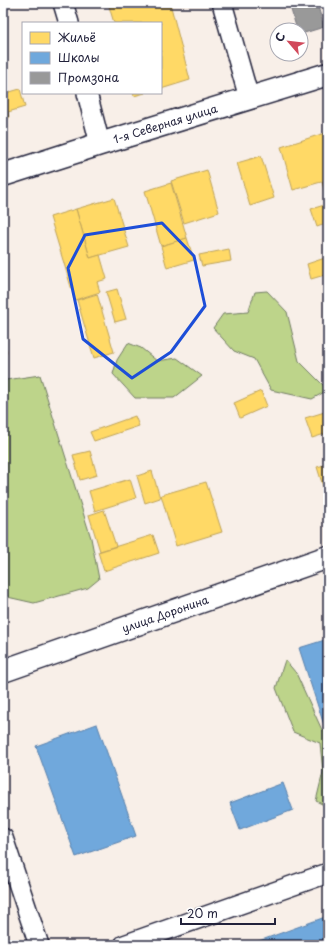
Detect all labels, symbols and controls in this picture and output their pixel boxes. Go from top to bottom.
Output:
legend [22,22,162,94]
north arrow [269,22,309,62]
text: Жильё [57,28,96,46]
text: С [270,29,289,45]
text: Школы [58,48,100,66]
text: Промзона [58,68,120,86]
street label: 1-я Северная улица [111,100,219,148]
street label: улица Доронина [120,591,211,637]
scale bar [181,900,275,926]
text: 20 m [187,904,218,922]

